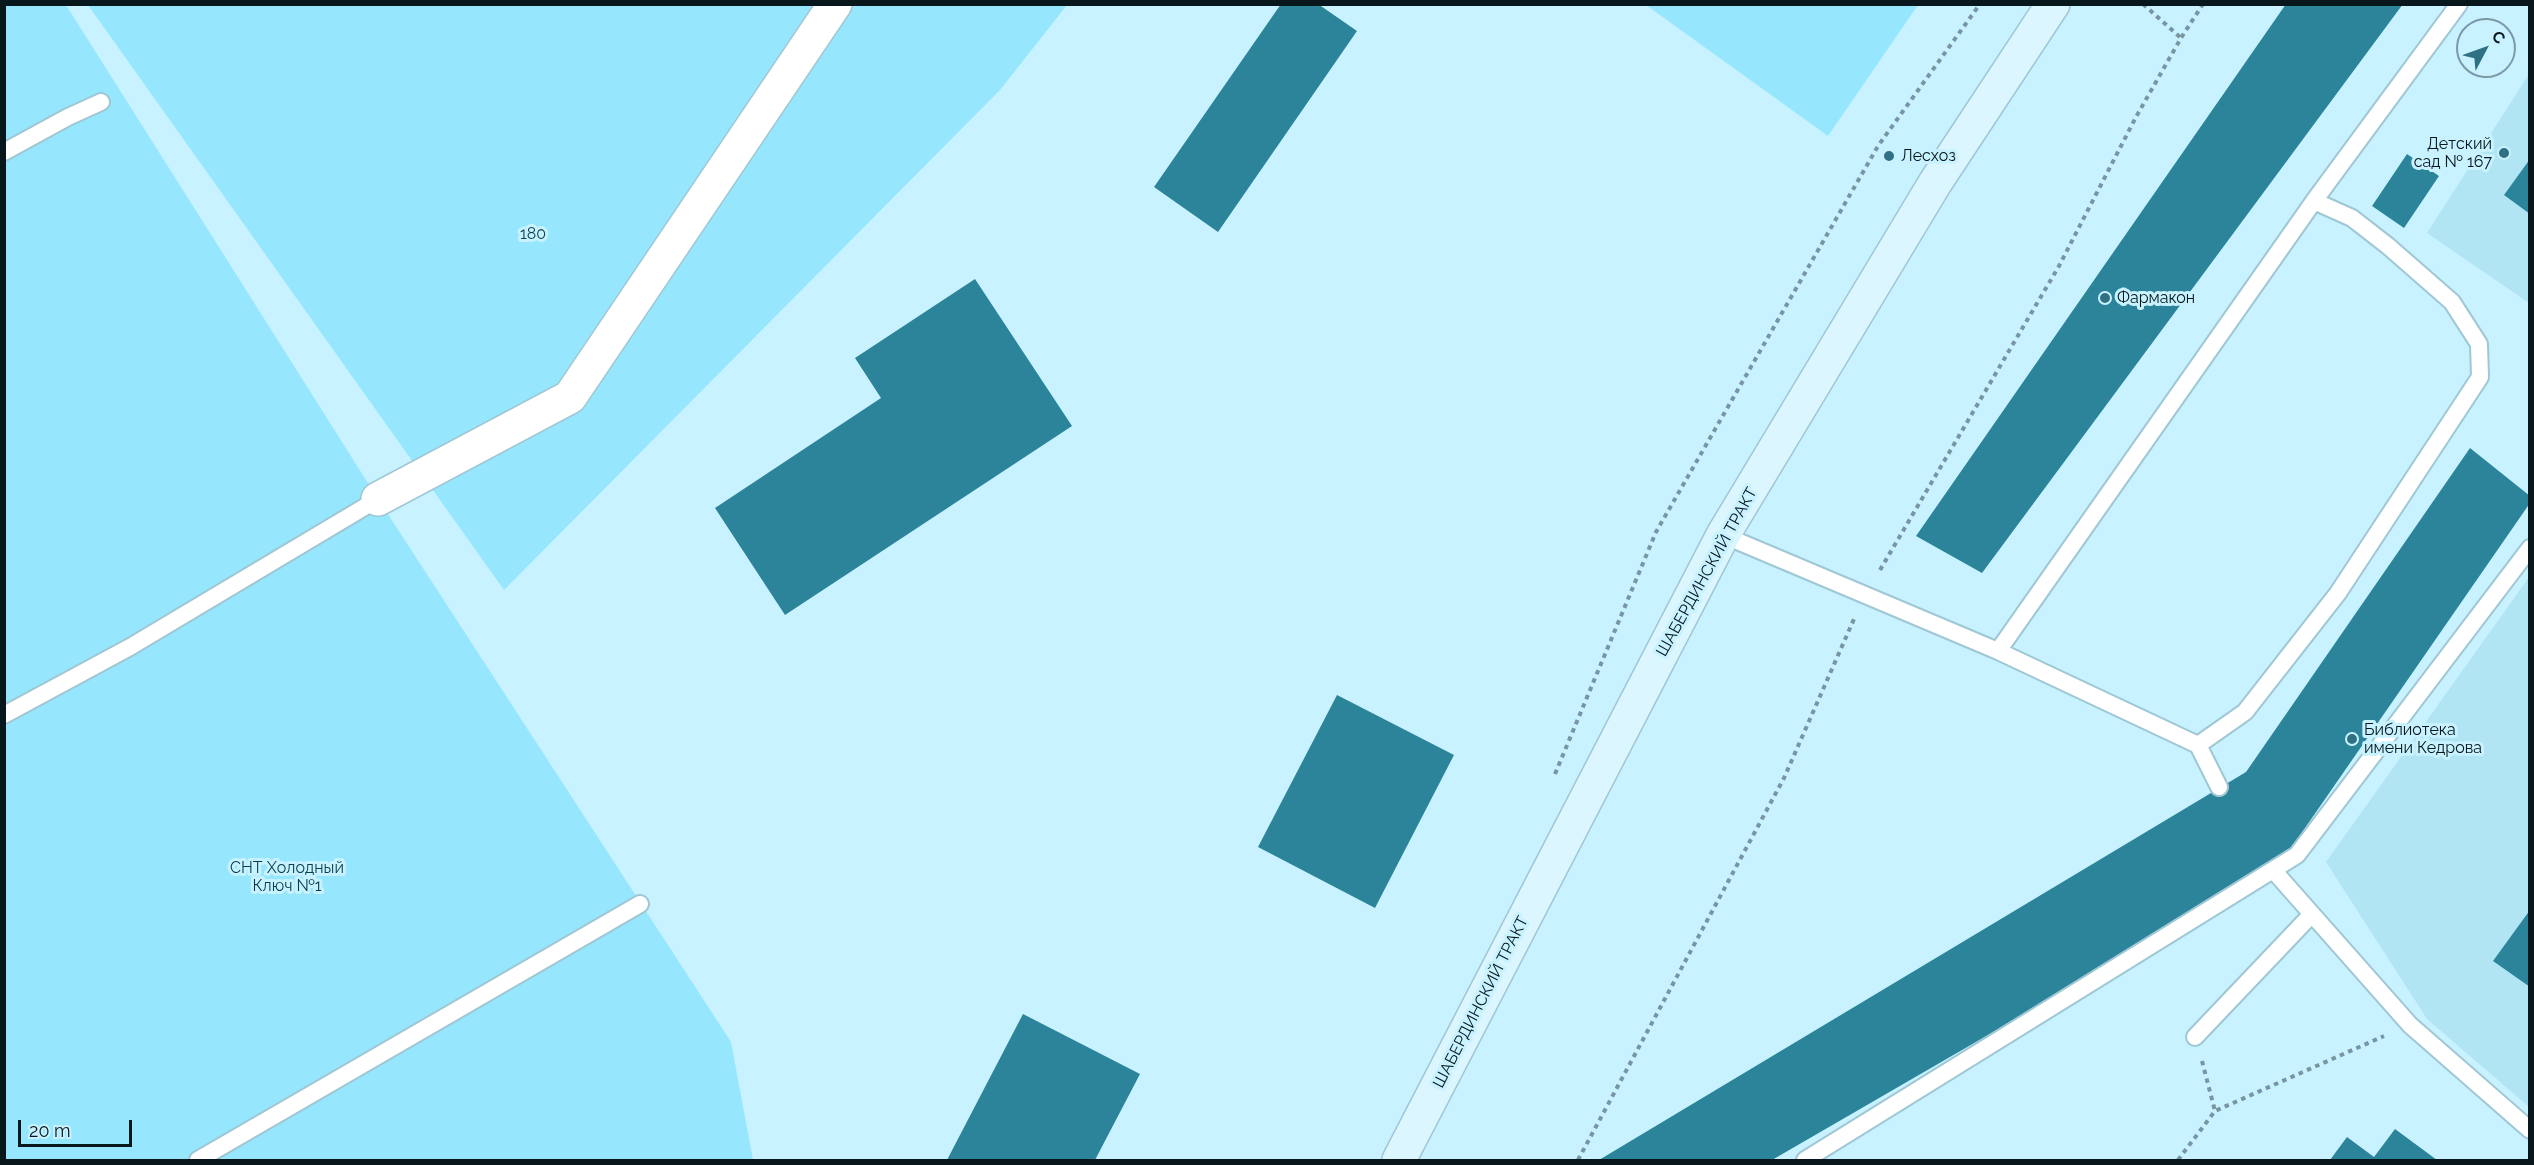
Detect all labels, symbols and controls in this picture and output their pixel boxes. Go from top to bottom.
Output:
north arrow [2456,18,2516,78]
text: С [2488,27,2509,48]
place label: Детский сад № 167 [2414,134,2492,172]
place label: Лесхоз [1901,146,1956,166]
marker: Детский сад № 167 [2497,146,2511,160]
marker: Лесхоз [1882,149,1896,163]
park label: 180 [520,224,546,244]
place label: Фармакон [2117,288,2195,308]
marker: Фармакон [2098,291,2112,305]
street label: ШАБЕРДИНСКИЙ ТРАКТ [1652,484,1762,660]
place label: Библиотека имени Кедрова [2364,720,2482,758]
marker: Библиотека имени Кедрова [2345,732,2359,746]
park label: СНТ Холодный Ключ №1 [230,858,344,896]
street label: ШАБЕРДИНСКИЙ ТРАКТ [1429,913,1533,1091]
scale bar [21,1108,135,1146]
text: 20 m [29,1120,71,1141]

